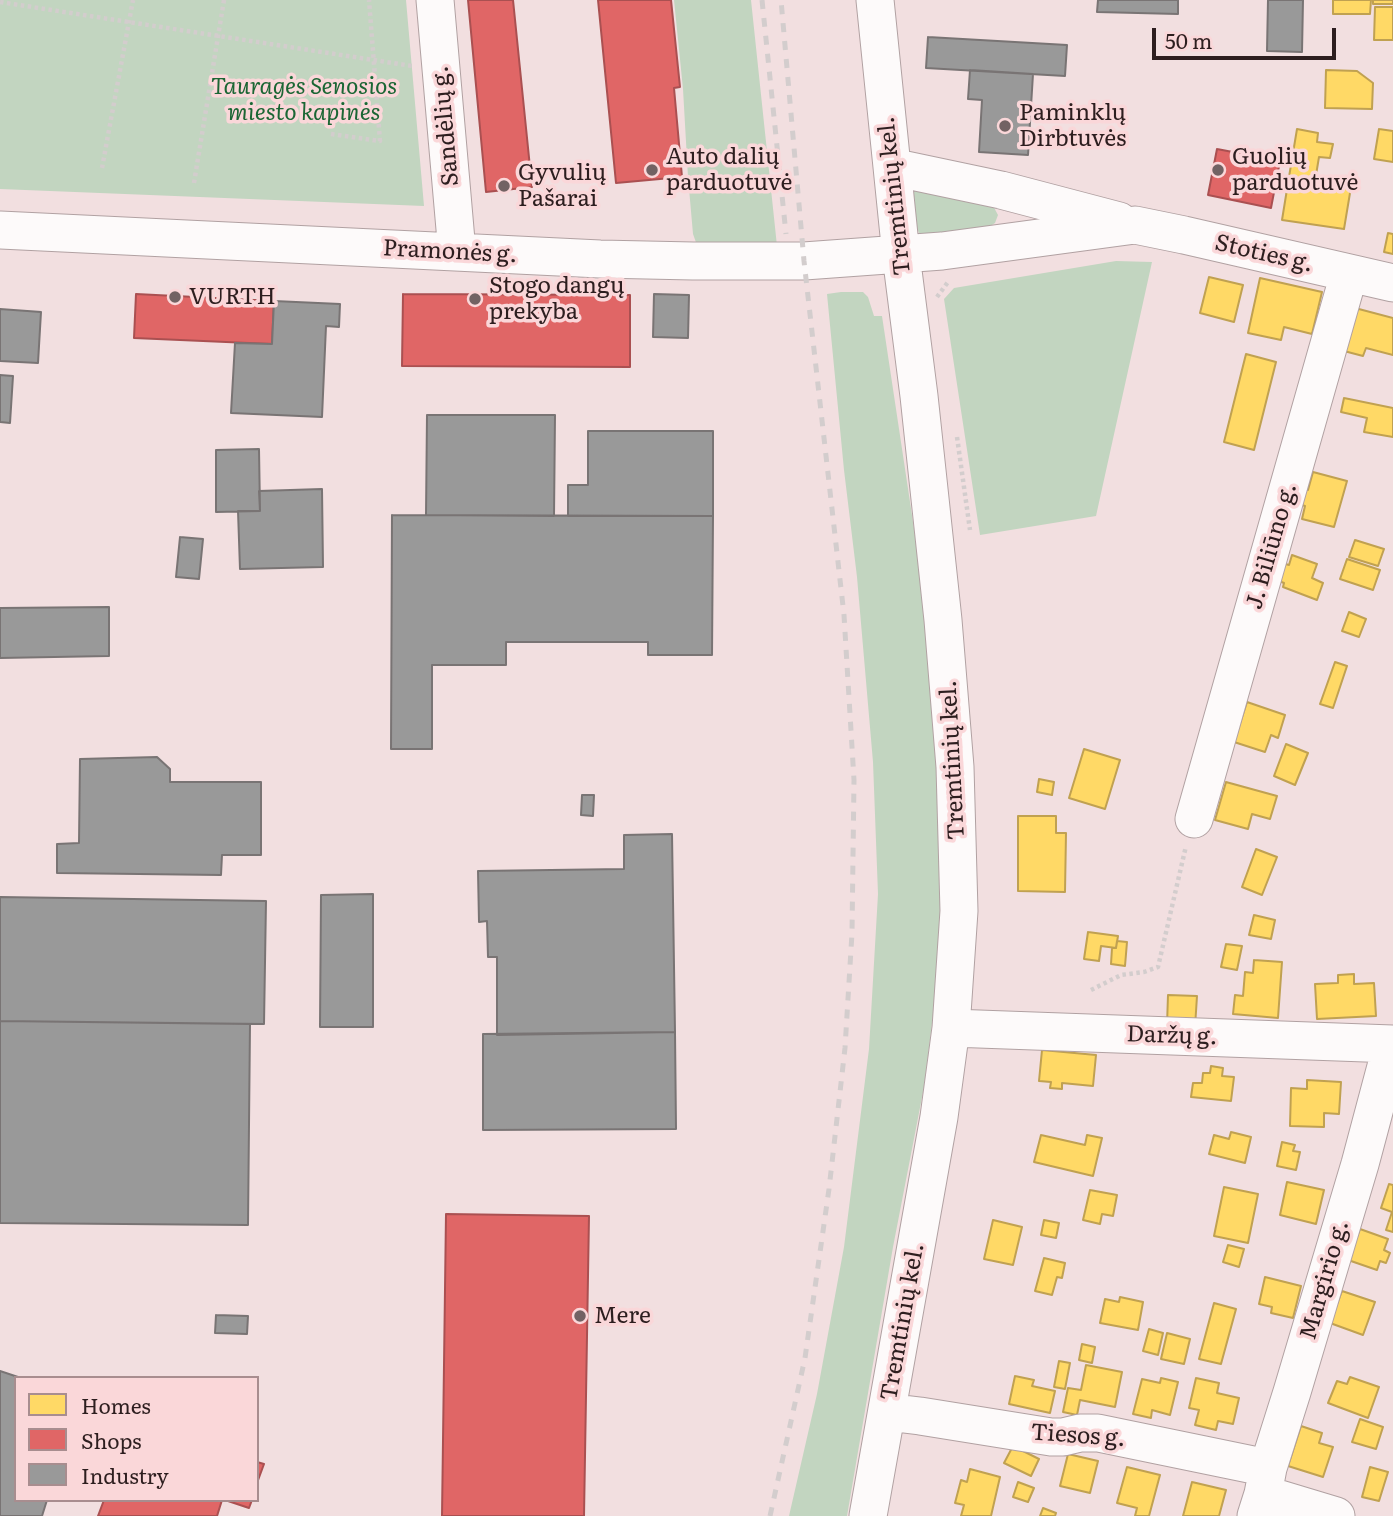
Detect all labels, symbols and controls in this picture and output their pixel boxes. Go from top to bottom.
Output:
scale bar [1155,14,1339,58]
text: 50 m [1165,24,1212,55]
street label: Sandėlių g. [427,65,465,187]
park label: Tauragės Senosios miesto kapinės [211,73,397,127]
place label: Paminklų Dirbtuvės [1019,99,1126,153]
street label: Tremtinių kel. [873,115,917,277]
marker: Paminklų Dirbtuvės [997,118,1013,134]
place label: Auto dalių parduotuvė [666,143,792,197]
place label: Guolių parduotuvė [1232,143,1358,197]
place label: Gyvulių Pašarai [518,159,606,213]
marker: Auto dalių parduotuvė [644,162,660,178]
marker: Guolių parduotuvė [1210,162,1226,178]
marker: Gyvulių Pašarai [496,178,512,194]
street label: Stoties g. [1212,229,1316,279]
street label: Pramonės g. [382,235,518,269]
place label: Stogo dangų prekyba [489,272,624,326]
place label: VURTH [189,283,276,311]
marker: VURTH [167,289,183,305]
marker: Stogo dangų prekyba [467,291,483,307]
street label: J. Biliūno g. [1241,480,1303,612]
street label: Tremtinių kel. [935,680,971,840]
street label: Daržų g. [1126,1021,1218,1051]
street label: Margirio g. [1295,1217,1355,1343]
street label: Tremtinių kel. [876,1241,930,1403]
place label: Mere [594,1302,651,1330]
marker: Mere [572,1308,588,1324]
legend [14,1376,259,1502]
text: Homes [81,1389,151,1420]
street label: Tiesos g. [1030,1419,1126,1453]
text: Shops [81,1424,142,1455]
text: Industry [81,1459,169,1490]

